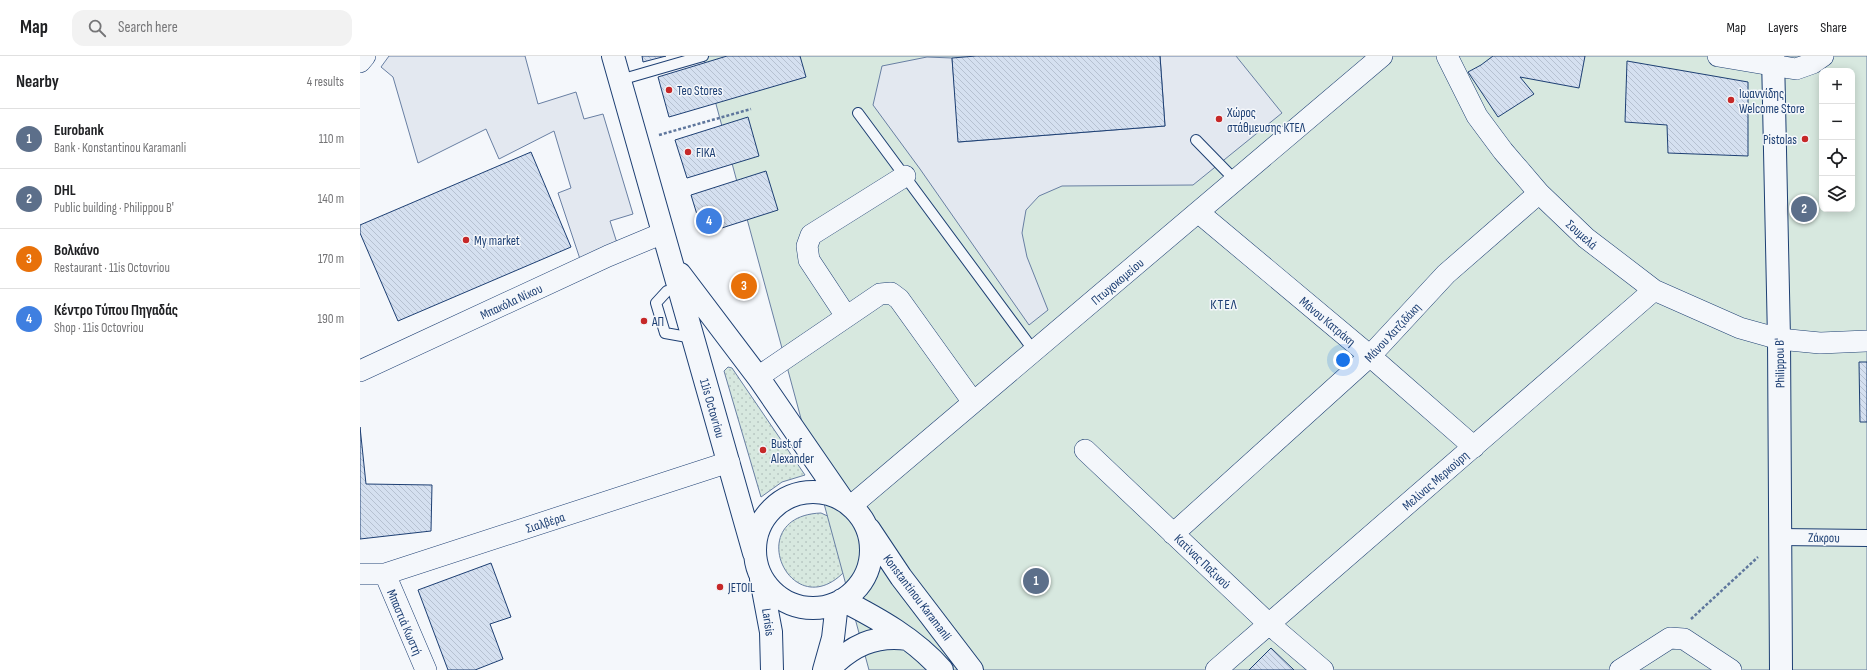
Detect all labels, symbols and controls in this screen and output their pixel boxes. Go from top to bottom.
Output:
search box [72,10,352,46]
text: Map [20,16,48,39]
icon: search [86,17,108,39]
text: Search here [118,18,178,37]
text: Map [1726,19,1746,36]
text: Layers [1768,19,1798,36]
text: Share [1820,19,1847,36]
map controls [1819,68,1855,212]
button: + [1819,68,1855,104]
text: Nearby [16,72,59,92]
text: 4 results [307,74,344,90]
place label: Teo Stores [677,83,723,99]
marker: Teo Stores [664,85,674,95]
place label: Ιωαννίδης Welcome Store [1739,86,1805,117]
marker: Ιωαννίδης Welcome Store [1726,95,1736,105]
button: − [1819,104,1855,140]
place label: Χώρος στάθμευσης ΚΤΕΛ [1226,105,1306,136]
marker: Χώρος στάθμευσης ΚΤΕΛ [1214,114,1224,124]
text: Eurobank [54,121,104,140]
text: 1 [26,131,32,147]
text: 110 m [319,131,344,147]
place label: Pistolas [1763,132,1797,148]
marker: Pistolas [1800,134,1810,144]
text: Bank · Konstantinou Karamanli [54,140,186,156]
button: locate [1819,140,1855,176]
place label: FIKA [696,145,716,161]
marker: FIKA [683,147,693,157]
button: layers [1819,176,1855,212]
text: DHL [54,181,76,200]
text: 2 [26,191,32,207]
text: 140 m [318,191,344,207]
pin: 2 [1791,194,1817,224]
text: Public building · Philippou B' [54,200,174,216]
pin: 4 [696,206,722,236]
street label: Σουμελά [1562,216,1601,253]
place label: My market [474,233,520,249]
marker: My market [461,235,471,245]
text: Βολκάνο [54,241,99,260]
text: 3 [26,251,32,267]
text: 170 m [318,251,344,267]
street label: Πτωχοκομείου [1088,255,1147,308]
text: Restaurant · 11is Octovriou [54,260,170,276]
pin: 3 [731,271,757,301]
street label: Μπακόλα Νίκου [478,280,545,323]
street label: Μάνου Κατράκη [1296,294,1359,350]
district label: ΚΤΕΛ [1210,296,1238,313]
street label: Μάνου Χατζιδάκη [1361,300,1424,366]
text: Κέντρο Τύπου Πηγαδάς [54,301,178,320]
text: 4 [26,311,32,327]
text: 190 m [317,311,344,327]
place label: ΑΠ [651,314,664,330]
marker: ΑΠ [639,316,649,326]
text: Shop · 11is Octovriou [54,320,144,336]
street label: Philippou B' [1772,338,1788,388]
your location [1333,350,1353,370]
street label: 11is Octovriou [696,377,728,440]
place label: Bust of Alexander [770,436,814,467]
marker: Bust of Alexander [758,445,768,455]
street label: Μελίνας Μερκούρη [1399,447,1472,514]
street label: Σιαλβέρα [524,509,567,537]
street label: Ζάκρου [1808,530,1840,546]
street label: Κατίνας Παξινού [1171,531,1234,593]
street label: Konstantinou Karamanli [879,551,955,644]
pin: 1 [1023,566,1049,596]
place label: JETOIL [727,580,755,596]
marker: JETOIL [715,582,725,592]
street label: Μπαστιά Κωστή [383,587,425,658]
street label: Larisis [758,607,778,637]

